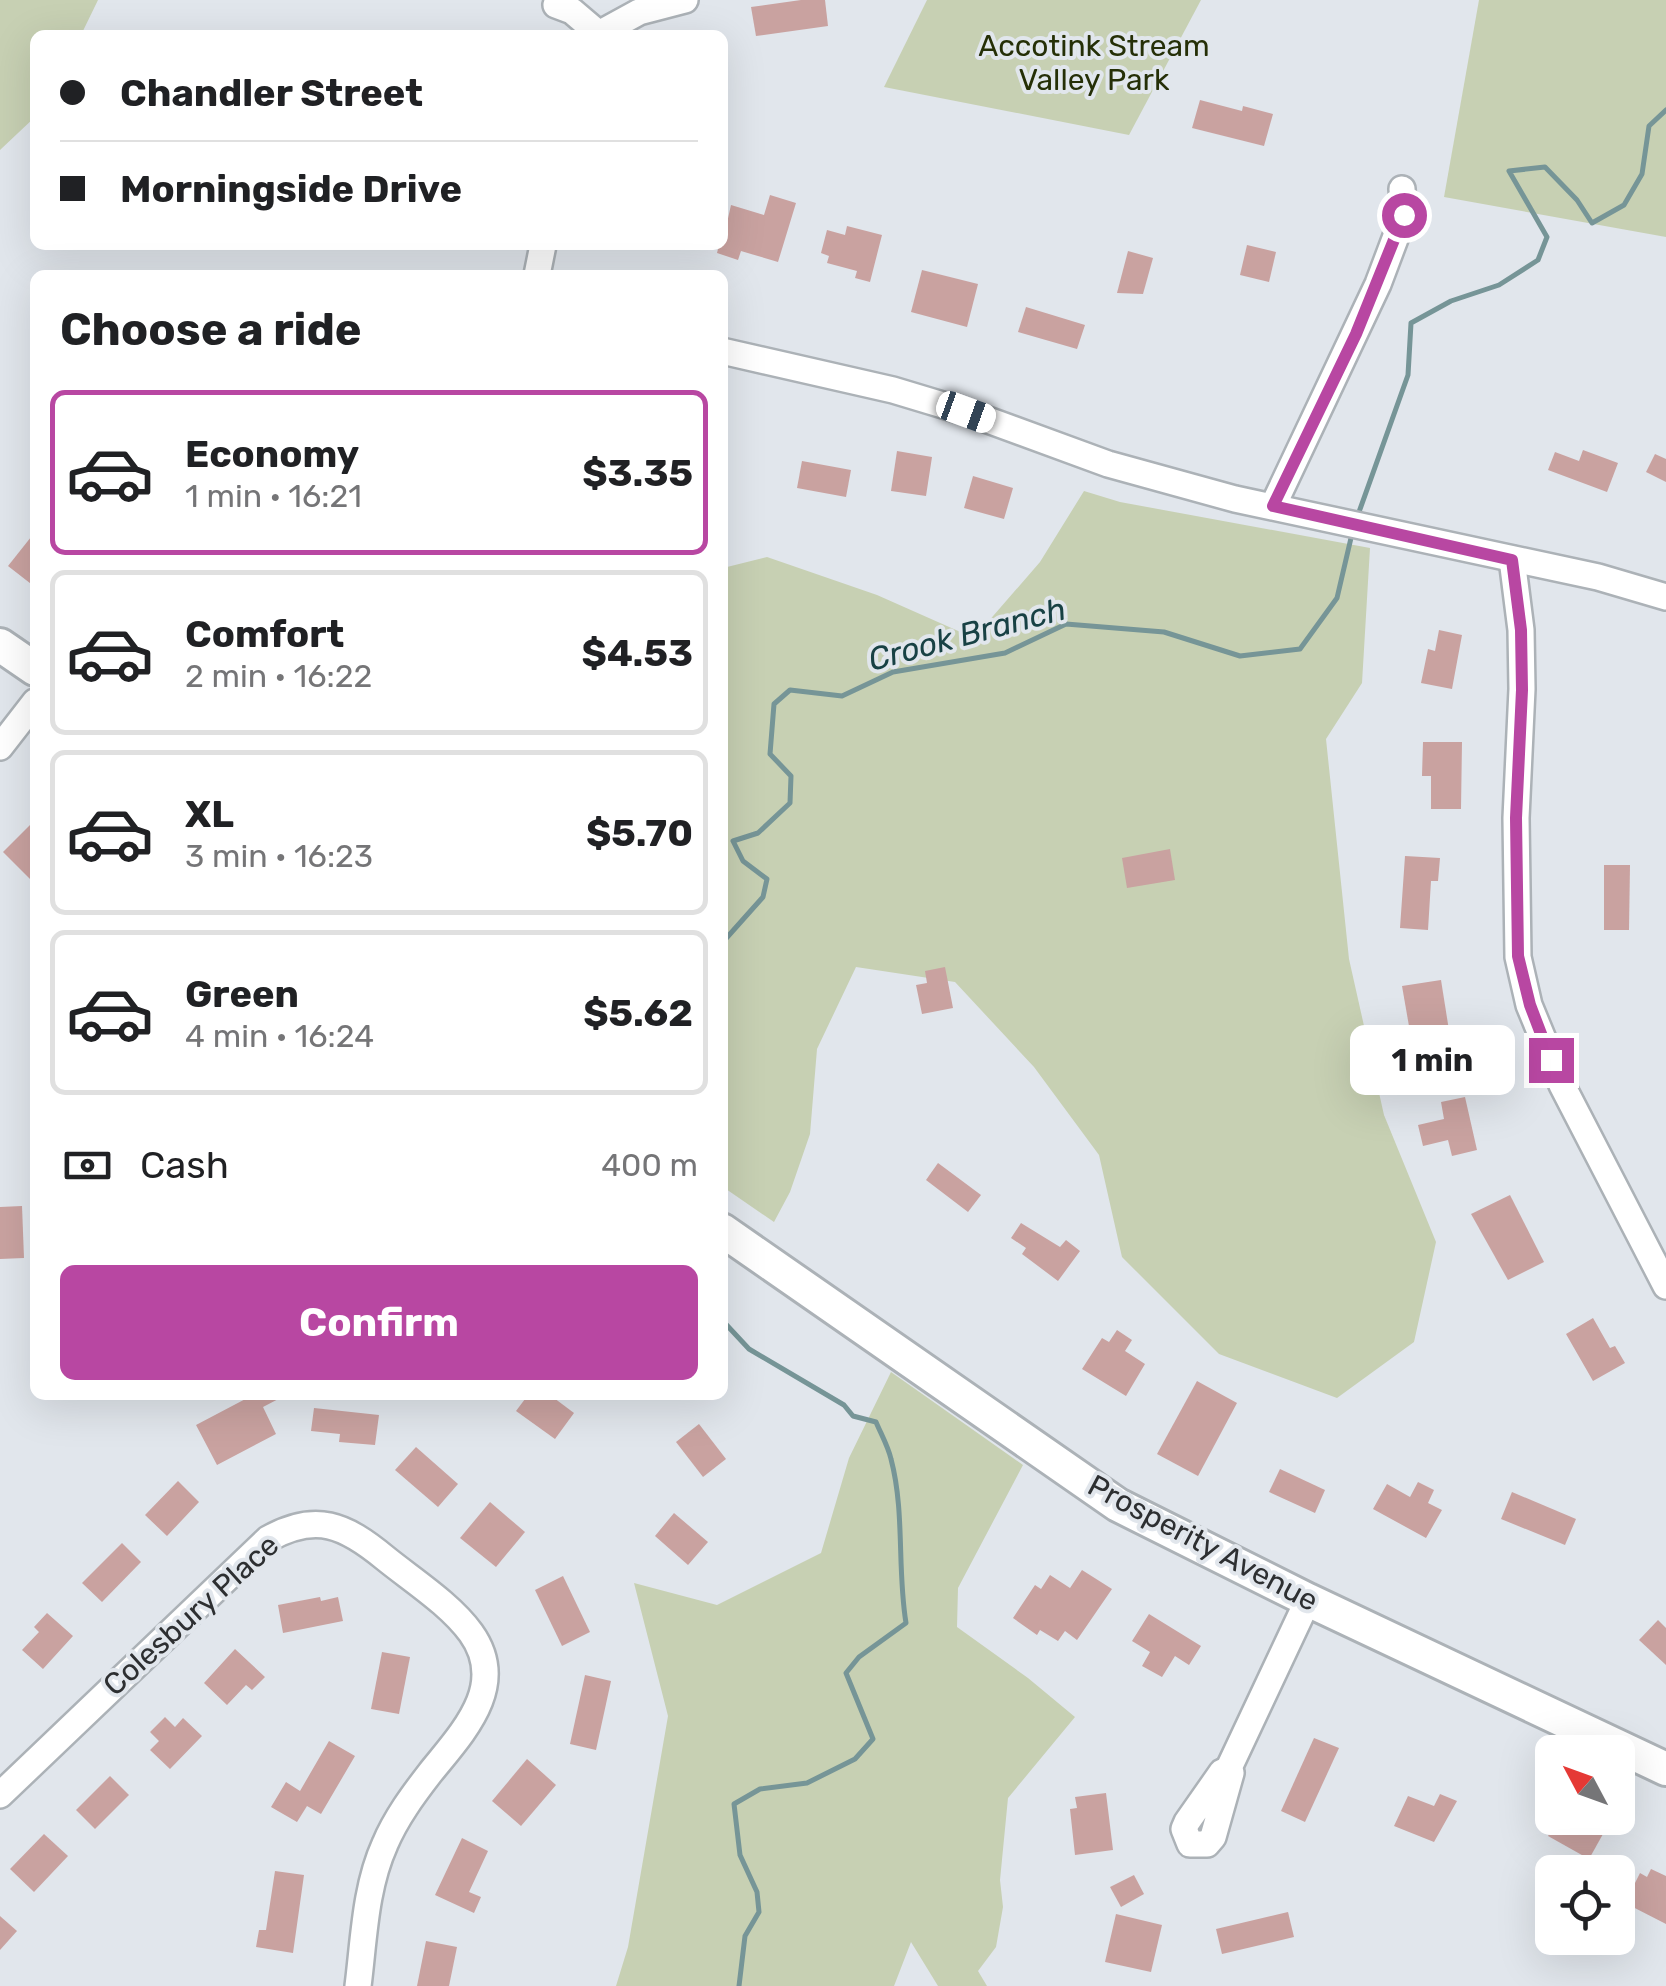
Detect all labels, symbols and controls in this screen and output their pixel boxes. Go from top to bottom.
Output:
park label: Accotink Stream Valley Park [978,28,1210,98]
text: Chandler Street [120,70,423,116]
text: Morningside Drive [120,166,462,212]
route start [1382,193,1427,238]
text: Choose a ride [60,303,362,356]
car [933,388,999,436]
icon: car [65,428,155,518]
text: Economy [185,431,359,477]
text: $3.35 [582,450,693,496]
text: 1 min · 16:21 [185,477,362,515]
water label: Crook Branch [864,589,1070,679]
icon: car [65,608,155,698]
text: Comfort [185,611,344,657]
text: $4.53 [582,630,693,676]
text: 2 min · 16:22 [185,657,372,695]
icon: car [65,788,155,878]
text: XL [185,791,234,837]
text: $5.70 [586,810,693,856]
text: 3 min · 16:23 [185,837,373,875]
icon: car [65,968,155,1058]
text: Green [185,971,299,1017]
text: $5.62 [583,990,693,1036]
text: 4 min · 16:24 [185,1017,374,1055]
callout: 1 min [1351,1025,1516,1095]
route end [1529,1038,1574,1083]
text: 1 min [1392,1041,1473,1079]
icon: cash [60,1138,115,1193]
text: Cash [140,1142,229,1188]
text: 400 m [601,1146,698,1184]
button: Confirm [60,1265,698,1380]
street label: Prosperity Avenue [1082,1467,1324,1619]
street label: Colesbury Place [96,1527,286,1703]
north arrow [1535,1735,1635,1835]
map controls [1535,1735,1635,1955]
button: locate [1535,1855,1635,1955]

